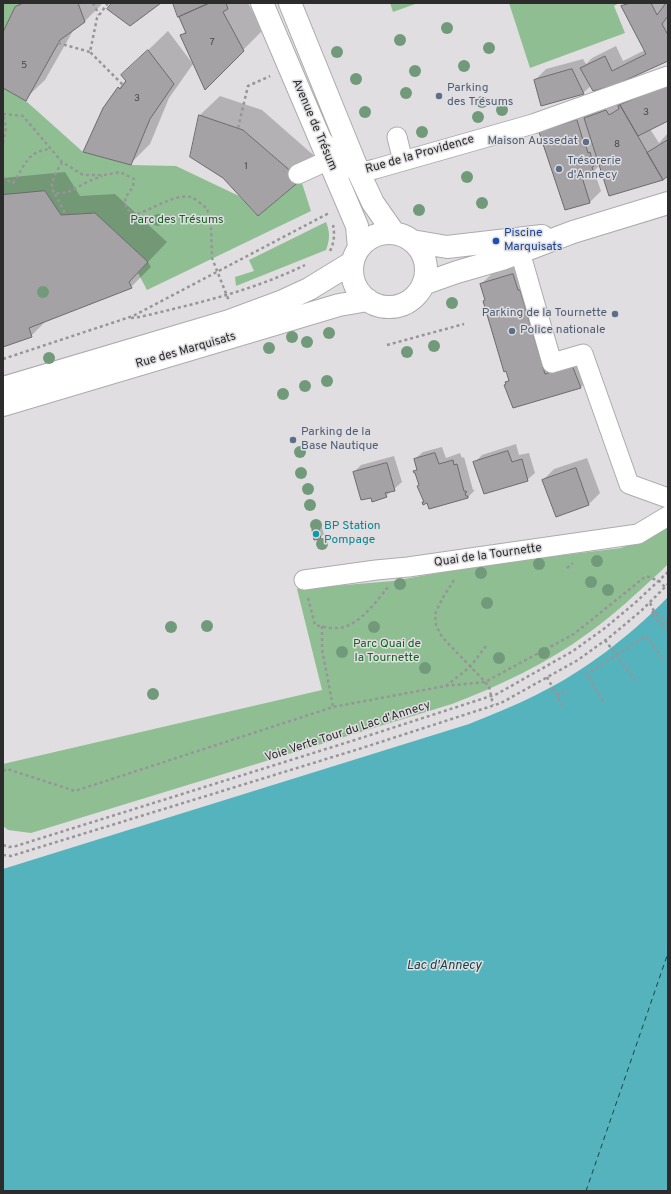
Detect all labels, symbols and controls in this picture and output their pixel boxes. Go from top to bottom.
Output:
house number: 7 [209,37,215,49]
house number: 5 [21,60,27,72]
street label: Avenue de Trésum [288,77,340,173]
place label: Parking des Trésums [447,82,513,110]
marker: Parking des Trésums [434,91,444,101]
house number: 3 [134,93,140,105]
house number: 3 [643,107,649,119]
street label: Rue de la Providence [364,133,476,177]
place label: Maison Aussedat [488,135,578,149]
marker: Maison Aussedat [581,137,591,147]
house number: 8 [614,139,620,151]
place label: Trésorerie d'Annecy [567,155,621,183]
house number: 1 [244,161,248,173]
marker: Trésorerie d'Annecy [554,164,564,174]
park label: Parc des Trésums [130,214,224,228]
place label: Piscine Marquisats [504,227,562,255]
marker: Piscine Marquisats [491,236,501,246]
place label: Parking de la Tournette [482,307,607,321]
marker: Parking de la Tournette [610,309,620,319]
place label: Police nationale [520,324,606,338]
marker: Police nationale [507,326,517,336]
street label: Rue des Marquisats [134,330,238,372]
place label: Parking de la Base Nautique [301,426,379,454]
marker: Parking de la Base Nautique [288,435,298,445]
place label: BP Station Pompage [324,520,381,548]
marker: BP Station Pompage [311,529,321,539]
street label: Quai de la Tournette [433,541,543,571]
park label: Parc Quai de la Tournette [353,638,421,666]
street label: Voie Verte Tour du Lac d'Annecy [263,698,433,766]
water label: Lac d'Annecy [406,958,482,974]

